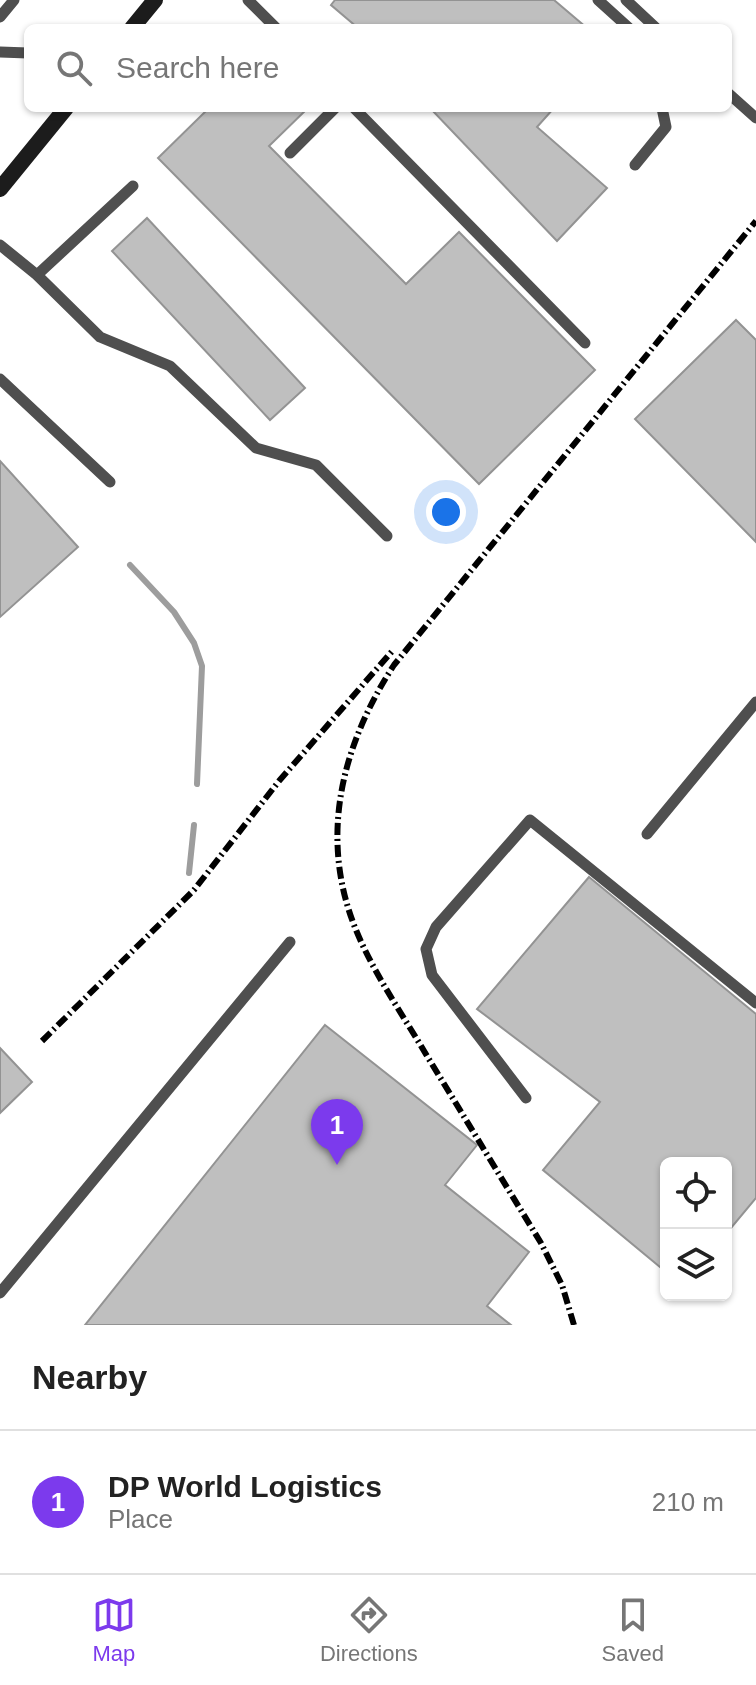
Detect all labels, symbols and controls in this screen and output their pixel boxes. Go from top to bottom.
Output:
search box [24,24,732,112]
icon: search [52,46,96,90]
text: Search here [116,51,279,84]
your location [426,492,466,532]
pin: 1 [311,1099,363,1165]
map controls [660,1157,732,1301]
button: locate [660,1157,732,1229]
button: layers [660,1229,732,1301]
text: Nearby [32,1358,147,1396]
text: DP World Logistics [108,1470,382,1503]
text: 1 [51,1487,65,1517]
text: 210 m [652,1487,724,1517]
text: Place [108,1504,173,1534]
tab: Map [92,1593,136,1667]
tab: Directions [320,1593,418,1667]
tab: Saved [602,1593,664,1667]

